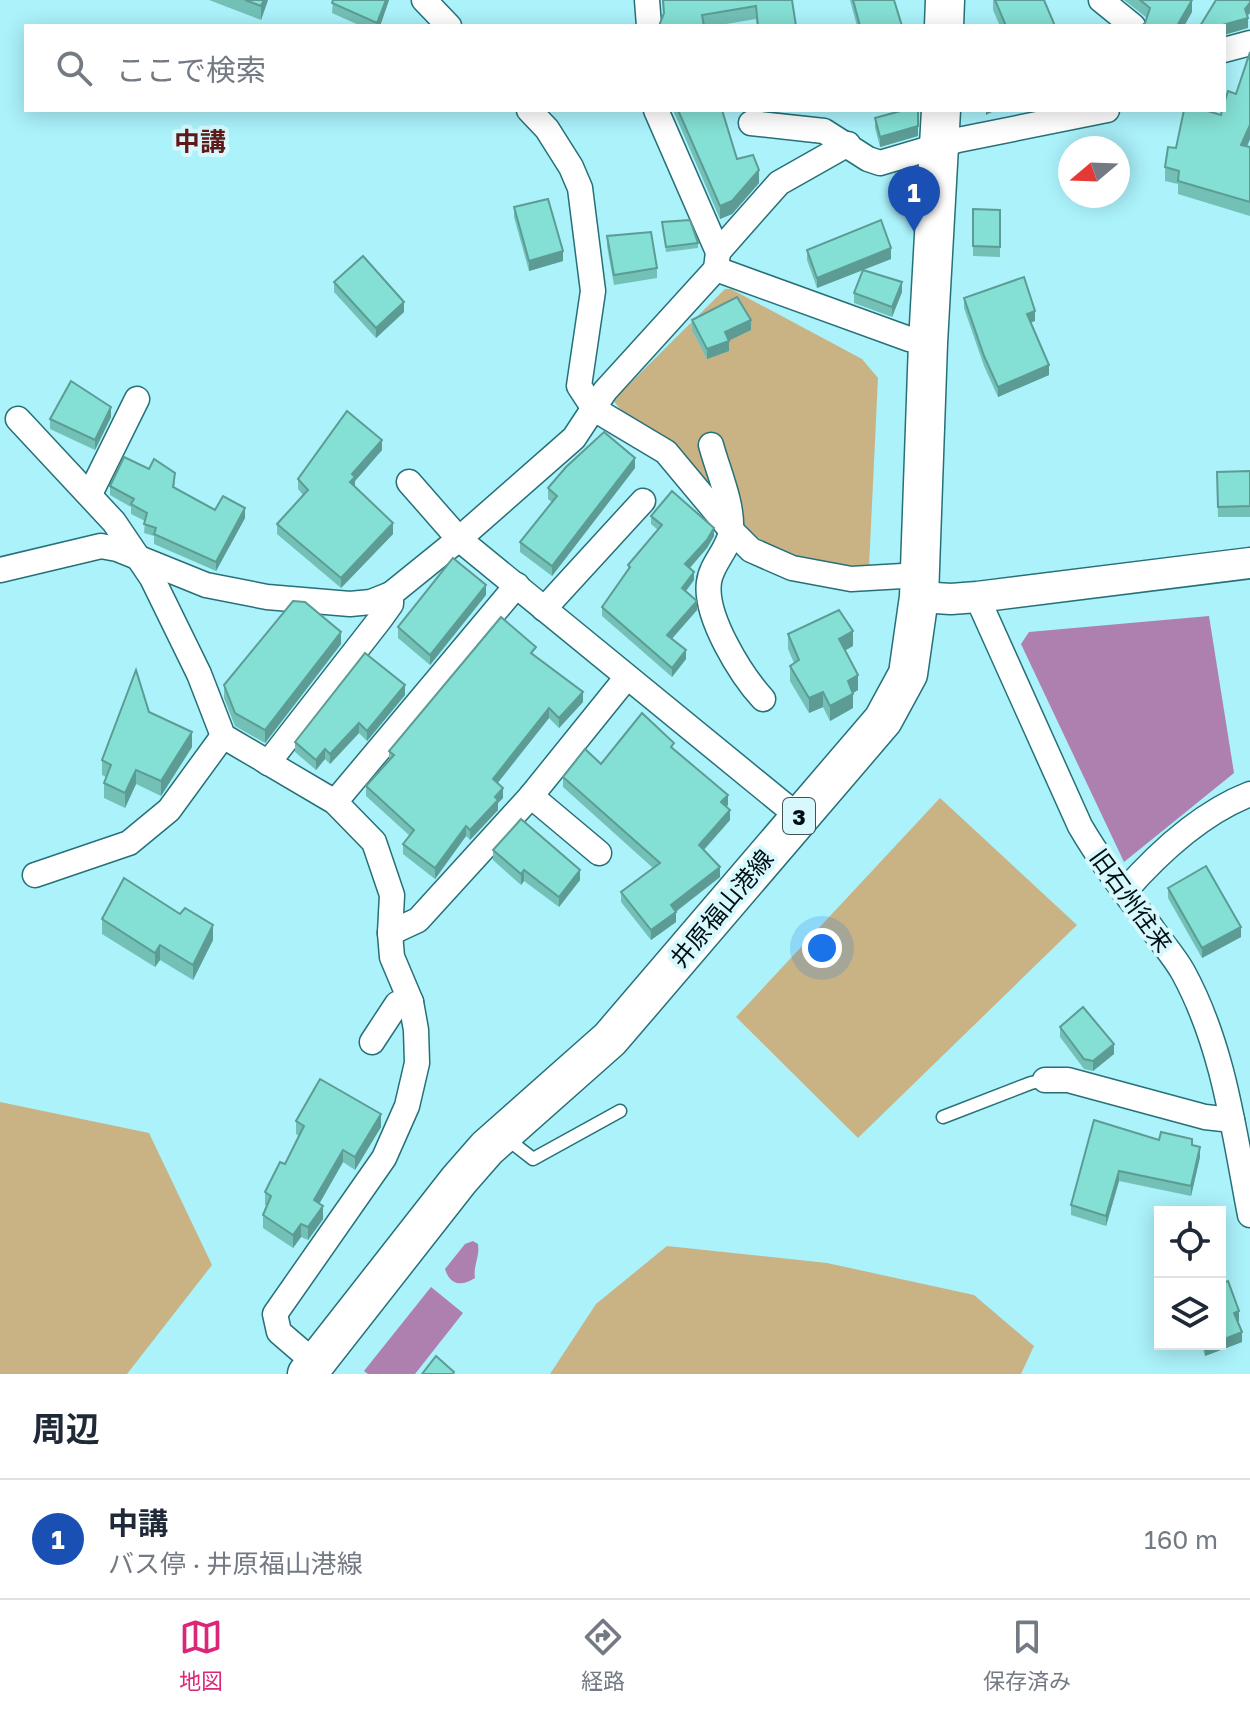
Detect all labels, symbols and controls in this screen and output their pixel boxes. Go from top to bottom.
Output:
search box [24,24,1226,112]
icon: search [52,46,96,90]
text: ここで検索 [116,52,266,88]
district label: 中講 [174,126,226,157]
north arrow [1058,136,1130,208]
pin: 1 [888,166,940,232]
road number: 3 [783,798,815,834]
street label: 旧石州往来 [1085,843,1179,957]
street label: 井原福山港線 [664,844,778,972]
your location [802,928,842,968]
map controls [1154,1206,1226,1350]
button: locate [1154,1206,1226,1278]
button: layers [1154,1278,1226,1350]
text: 周辺 [32,1408,100,1448]
text: 中講 [108,1505,168,1541]
text: 1 [51,1524,65,1555]
text: 160 m [1144,1524,1218,1555]
text: バス停 · 井原福山港線 [108,1548,363,1579]
tab: 地図 [179,1615,223,1695]
tab: 経路 [581,1615,625,1695]
tab: 保存済み [983,1615,1071,1695]

